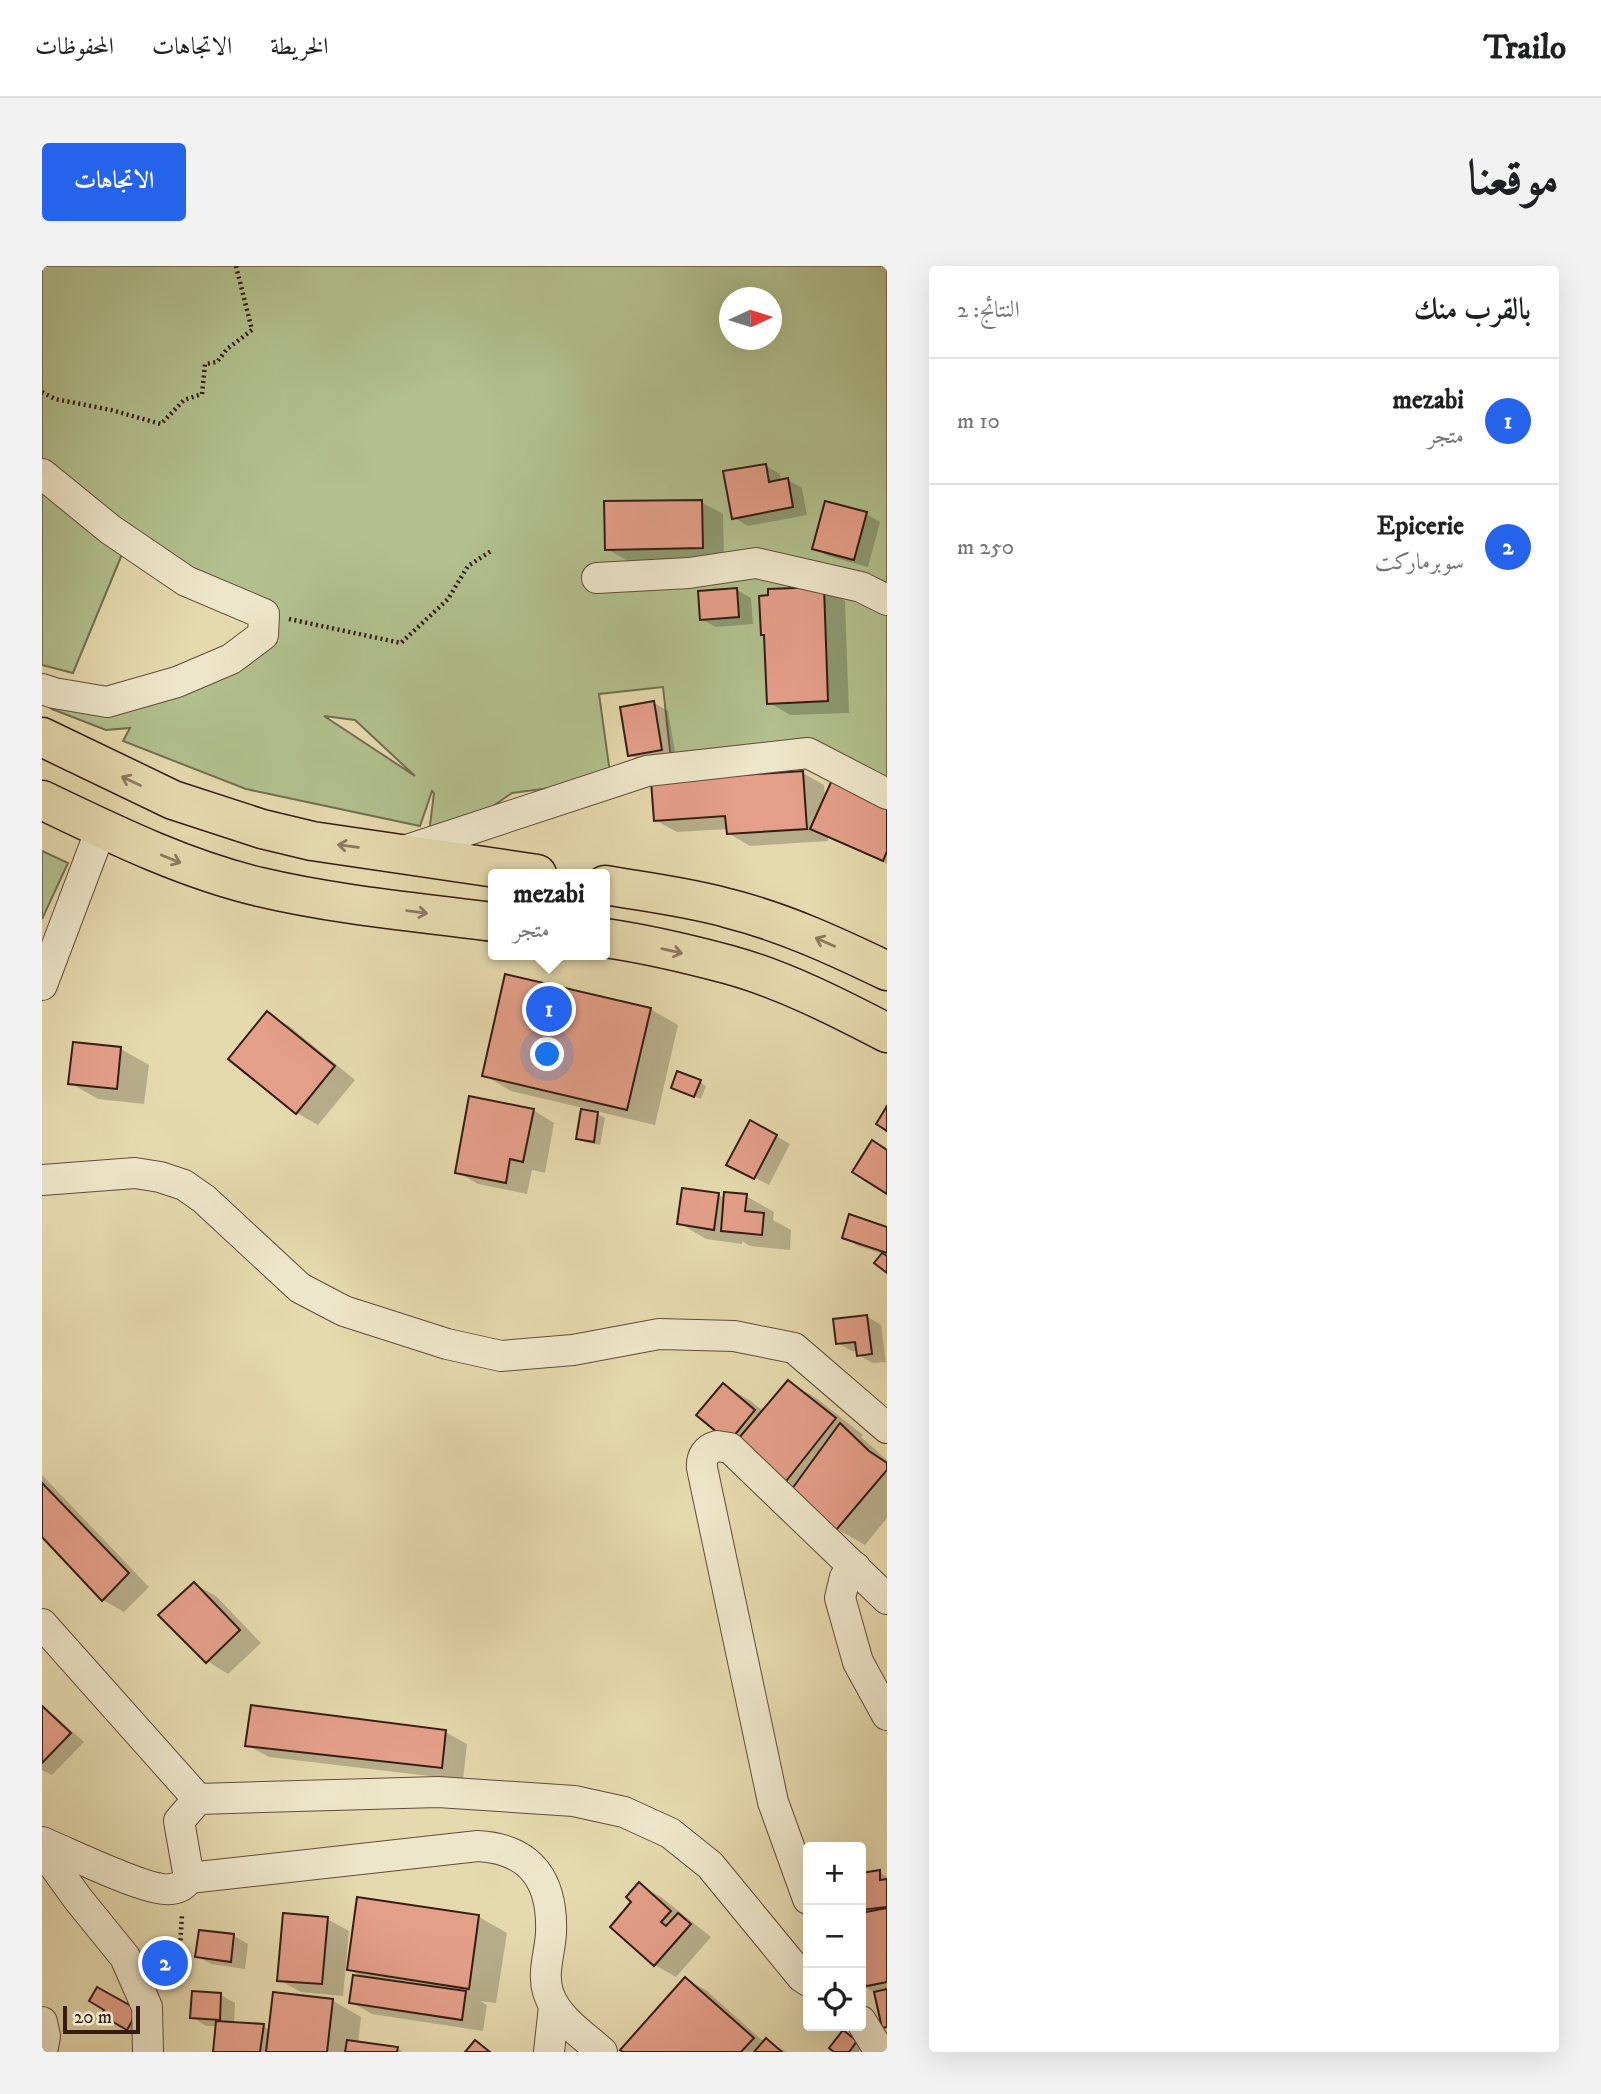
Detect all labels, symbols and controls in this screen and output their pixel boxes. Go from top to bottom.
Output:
text: Trailo [1484,28,1566,69]
text: المحفوظات [35,32,114,62]
text: الاتجاهات [152,32,232,62]
text: الخريطة [270,32,329,62]
button: الاتجاهات [42,143,186,221]
text: موقعنا [1467,149,1559,211]
north arrow [719,287,782,350]
text: بالقرب منك [1414,292,1531,329]
text: النتائج: 2 [957,296,1020,325]
text: mezabi [1393,384,1464,417]
text: 10 m [957,407,1000,436]
text: 1 [1504,407,1512,436]
text: متجر [1428,422,1464,451]
text: Epicerie [1377,510,1464,543]
text: 250 m [957,533,1014,562]
text: 2 [1502,533,1514,562]
text: سوبرماركت [1375,548,1464,577]
one-way arrow [121,774,142,787]
one-way arrow [337,839,360,852]
one-way arrow [160,853,181,866]
popup [488,869,610,960]
text: mezabi [513,878,585,911]
one-way arrow [405,906,427,919]
text: متجر [513,916,550,945]
one-way arrow [815,935,837,948]
one-way arrow [660,945,683,959]
pin: 1 [526,983,572,1035]
your location [530,1037,564,1071]
map controls [803,1842,866,2031]
button: + [803,1842,866,1905]
button: − [803,1905,866,1968]
pin: 2 [142,1937,188,1989]
button: locate [803,1968,866,2031]
scale bar [63,2003,140,2035]
text: 20 m [74,2006,112,2029]

